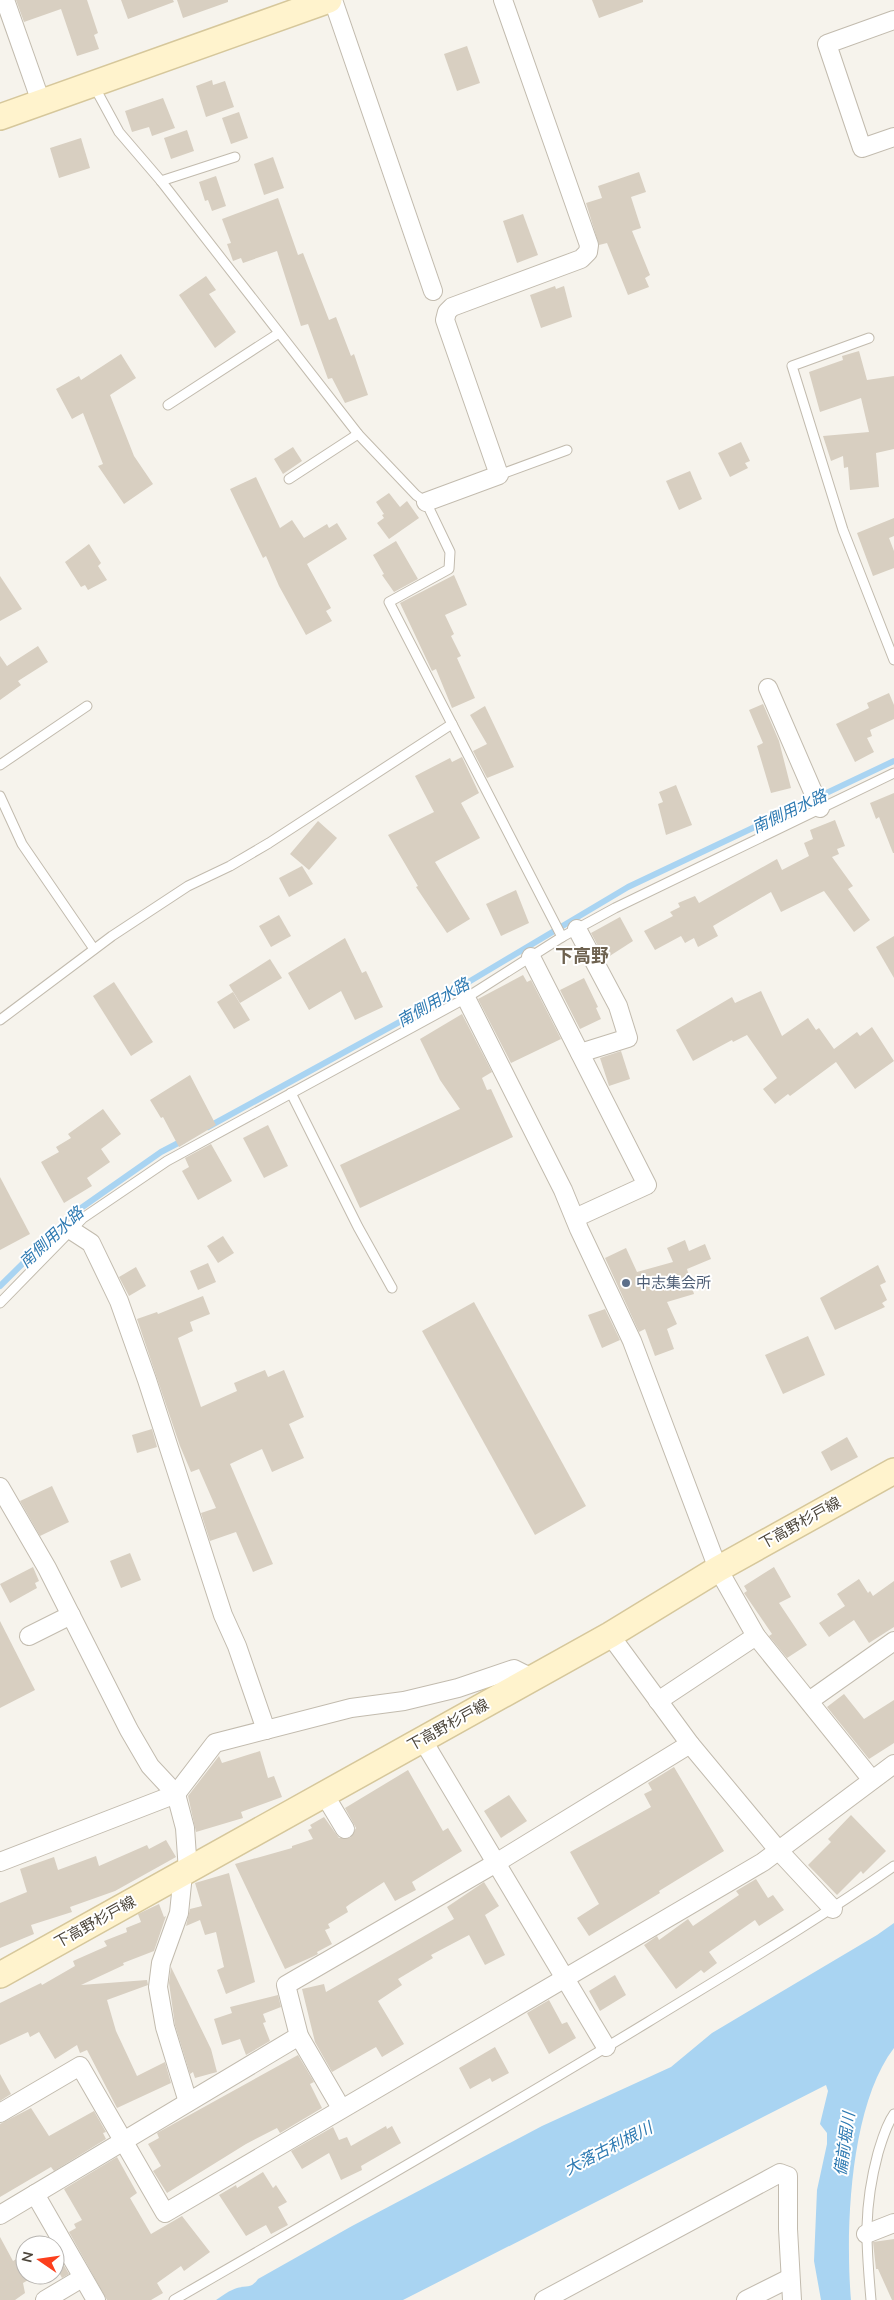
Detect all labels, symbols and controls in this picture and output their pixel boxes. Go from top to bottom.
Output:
water label: 南側用水路 [749,784,831,837]
district label: 下高野 [555,944,609,967]
water label: 南側用水路 [393,972,474,1031]
water label: 南側用水路 [15,1201,89,1272]
place label: 中志集会所 [636,1273,711,1292]
marker: 中志集会所 [620,1277,632,1289]
street label: 下高野杉戸線 [756,1492,844,1553]
street label: 下高野杉戸線 [404,1694,492,1755]
street label: 下高野杉戸線 [51,1891,139,1952]
water label: 備前堀川 [830,2109,859,2177]
water label: 大落古利根川 [561,2116,657,2179]
north arrow [15,2235,65,2285]
text: N [17,2250,37,2264]

